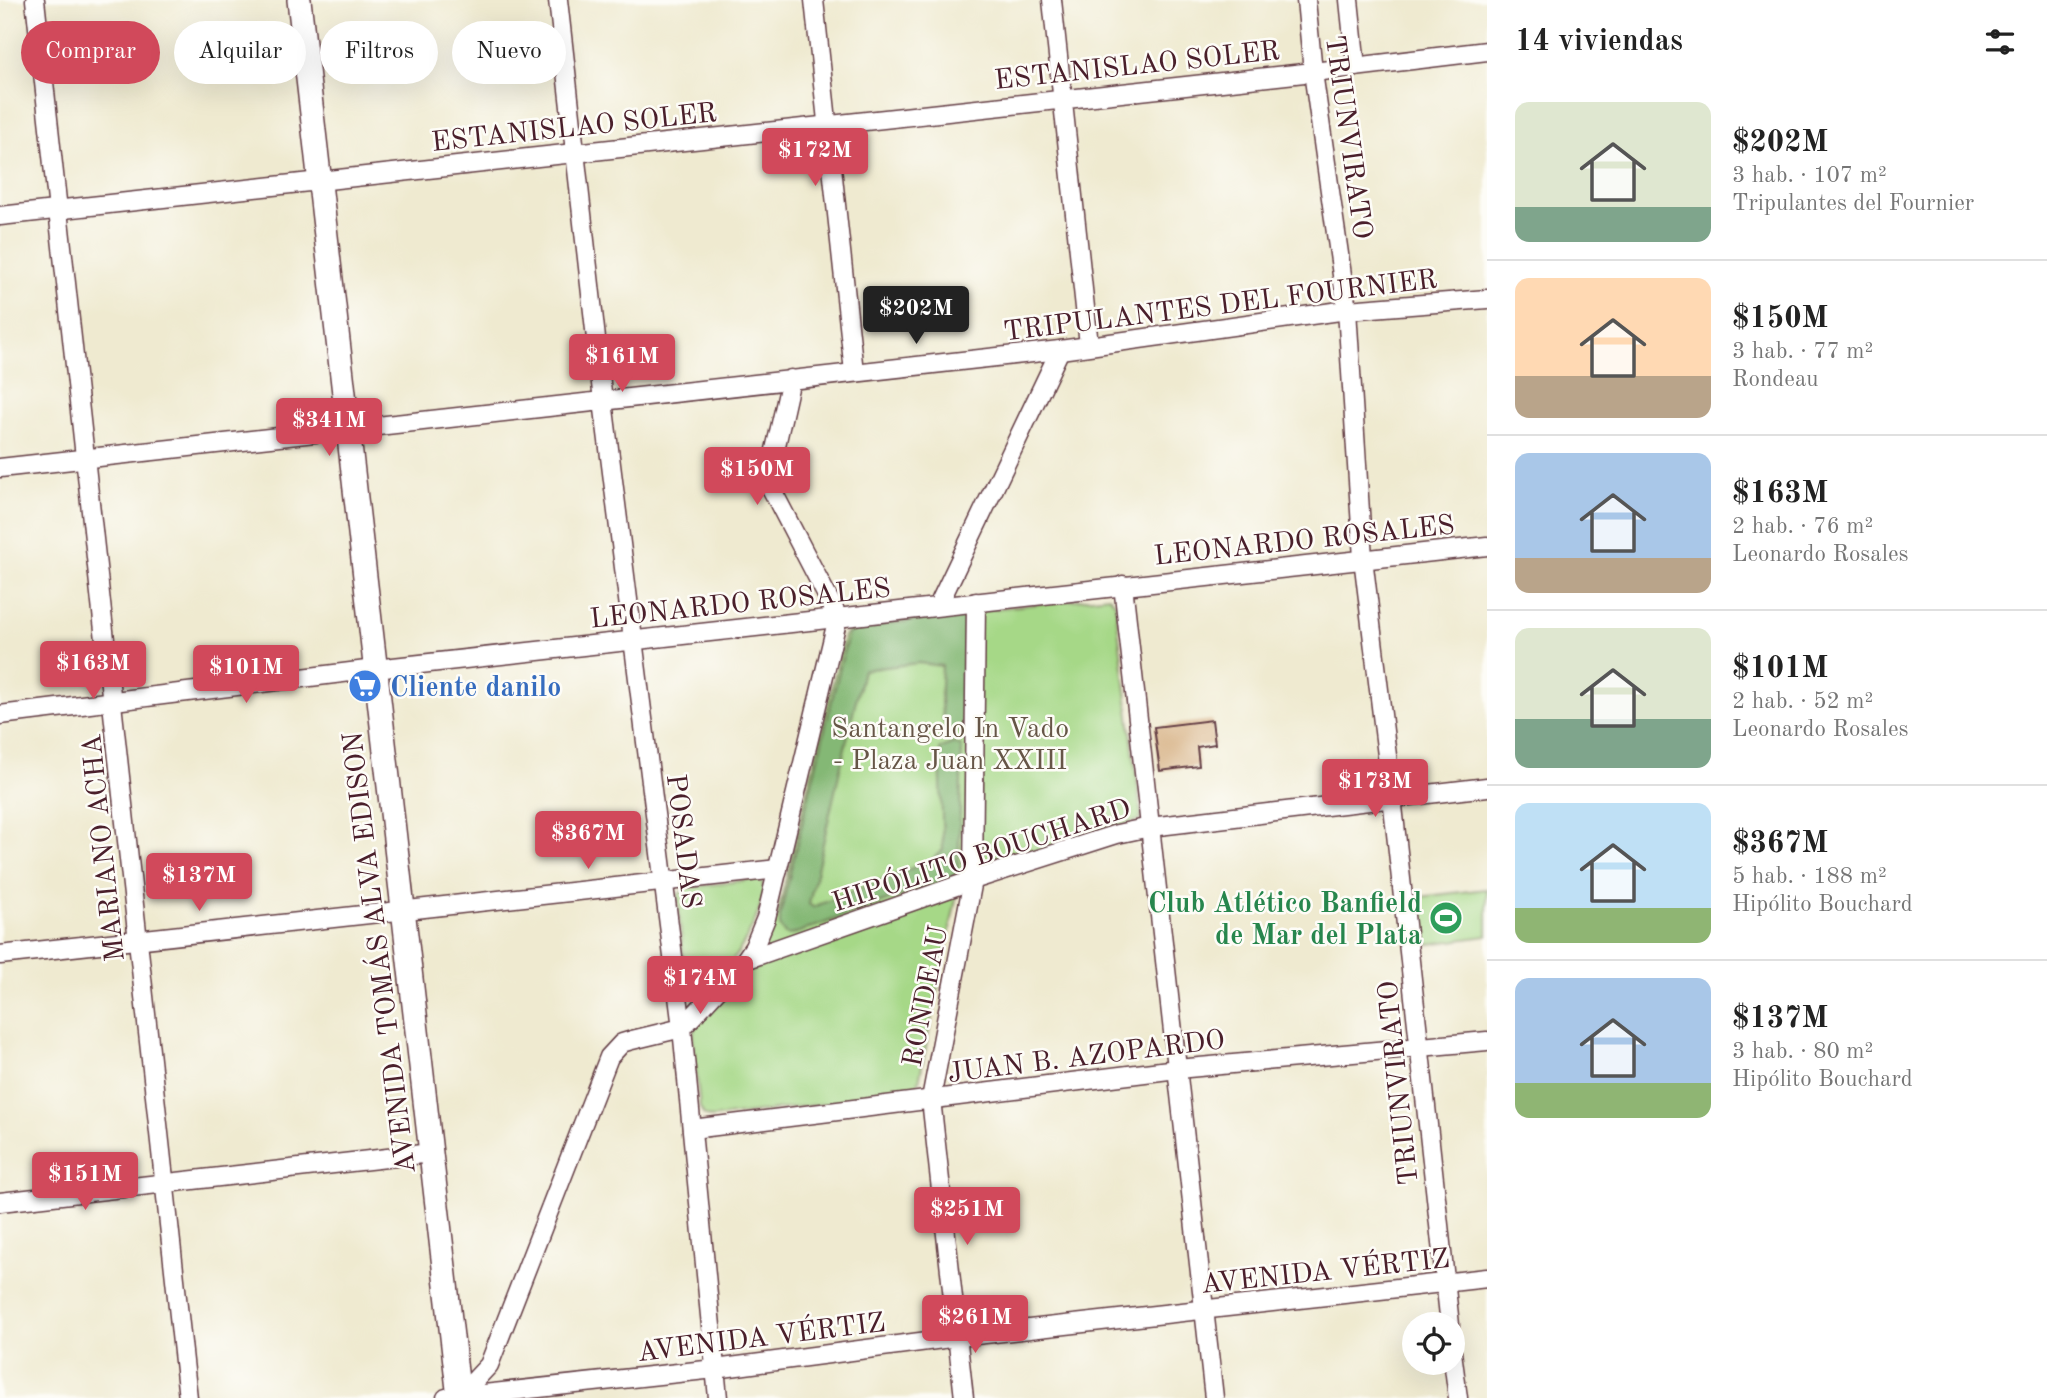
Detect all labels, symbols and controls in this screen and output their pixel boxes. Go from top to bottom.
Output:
chip: Comprar [21,21,160,84]
chip: Alquilar [174,21,306,84]
chip: Filtros [320,21,438,84]
chip: Nuevo [452,21,566,84]
icon: filters [1981,23,2019,61]
text: 14 viviendas [1515,27,1683,57]
street label: TRIUNVIRATO [1319,34,1375,241]
street label: ESTANISLAO SOLER [993,38,1282,96]
street label: ESTANISLAO SOLER [430,100,719,158]
pin: $172M [766,128,864,188]
text: $202M [1732,128,1828,158]
icon: home [1571,130,1655,214]
text: $172M [778,139,852,162]
text: 3 hab. · 107 m² [1732,164,1887,187]
text: Tripulantes del Fournier [1732,192,1974,215]
street label: TRIPULANTES DEL FOURNIER [1002,266,1439,347]
pin: $202M [867,286,965,346]
text: $202M [879,297,953,320]
text: $150M [1732,304,1828,334]
icon: home [1571,306,1655,390]
pin: $161M [573,334,671,394]
text: 3 hab. · 77 m² [1732,340,1873,363]
text: $161M [585,345,659,368]
text: Rondeau [1732,368,1819,391]
pin: $341M [280,398,378,458]
text: $341M [292,409,366,432]
pin: $150M [708,448,806,507]
text: $150M [720,458,794,481]
text: $163M [1732,479,1828,509]
icon: home [1571,481,1655,565]
street label: LEONARDO ROSALES [1153,512,1456,572]
text: 2 hab. · 76 m² [1732,515,1873,538]
text: Leonardo Rosales [1732,543,1908,566]
street label: LEONARDO ROSALES [589,575,892,635]
pin: $163M [44,642,142,701]
pin: $101M [197,646,295,705]
text: $163M [56,652,130,675]
text: $101M [1732,654,1828,684]
text: $101M [209,656,283,679]
icon: home [1571,656,1655,740]
supermarket icon: Cliente danilo [346,667,384,705]
place label: Cliente danilo [390,675,561,703]
text: 2 hab. · 52 m² [1732,690,1873,713]
park label: Santangelo In Vado - Plaza Juan XXIII [831,716,1069,776]
text: Leonardo Rosales [1732,718,1908,741]
street label: AVENIDA TOMÁS ALVA EDISON [335,730,422,1176]
street label: MARIANO ACHA [79,733,131,963]
pin: $173M [1326,760,1424,819]
text: $173M [1338,770,1412,793]
street label: POSADAS [660,772,704,910]
street label: HIPÓLITO BOUCHARD [828,791,1135,918]
pin: $367M [539,812,637,871]
text: $367M [551,822,625,845]
text: $367M [1732,829,1828,859]
icon: home [1571,831,1655,915]
pin: $137M [150,853,248,913]
text: $137M [162,864,236,887]
text: 5 hab. · 188 m² [1732,865,1887,888]
place label: Club Atlético Banfield de Mar del Plata [1148,891,1422,951]
text: Hipólito Bouchard [1732,893,1913,916]
sports icon: Club Atlético Banfield de Mar del Plata [1427,899,1465,937]
street label: RONDEAU [900,923,954,1070]
pin: $174M [651,956,749,1016]
text: $174M [663,967,737,990]
street label: TRIUNVIRATO [1375,979,1425,1186]
text: $137M [1732,1004,1828,1034]
icon: home [1571,1006,1655,1090]
street label: JUAN B. AZOPARDO [946,1027,1227,1089]
text: 3 hab. · 80 m² [1732,1040,1873,1063]
text: Hipólito Bouchard [1732,1068,1913,1091]
pin: $151M [36,1152,134,1212]
text: $151M [48,1163,122,1186]
pin: $251M [918,1188,1016,1247]
text: $251M [930,1198,1004,1221]
street label: AVENIDA VÉRTIZ [1199,1241,1451,1300]
pin: $261M [926,1296,1024,1355]
street label: AVENIDA VÉRTIZ [635,1305,887,1368]
text: $261M [938,1306,1012,1329]
map controls [1402,1312,1465,1375]
button: locate [1402,1312,1465,1375]

